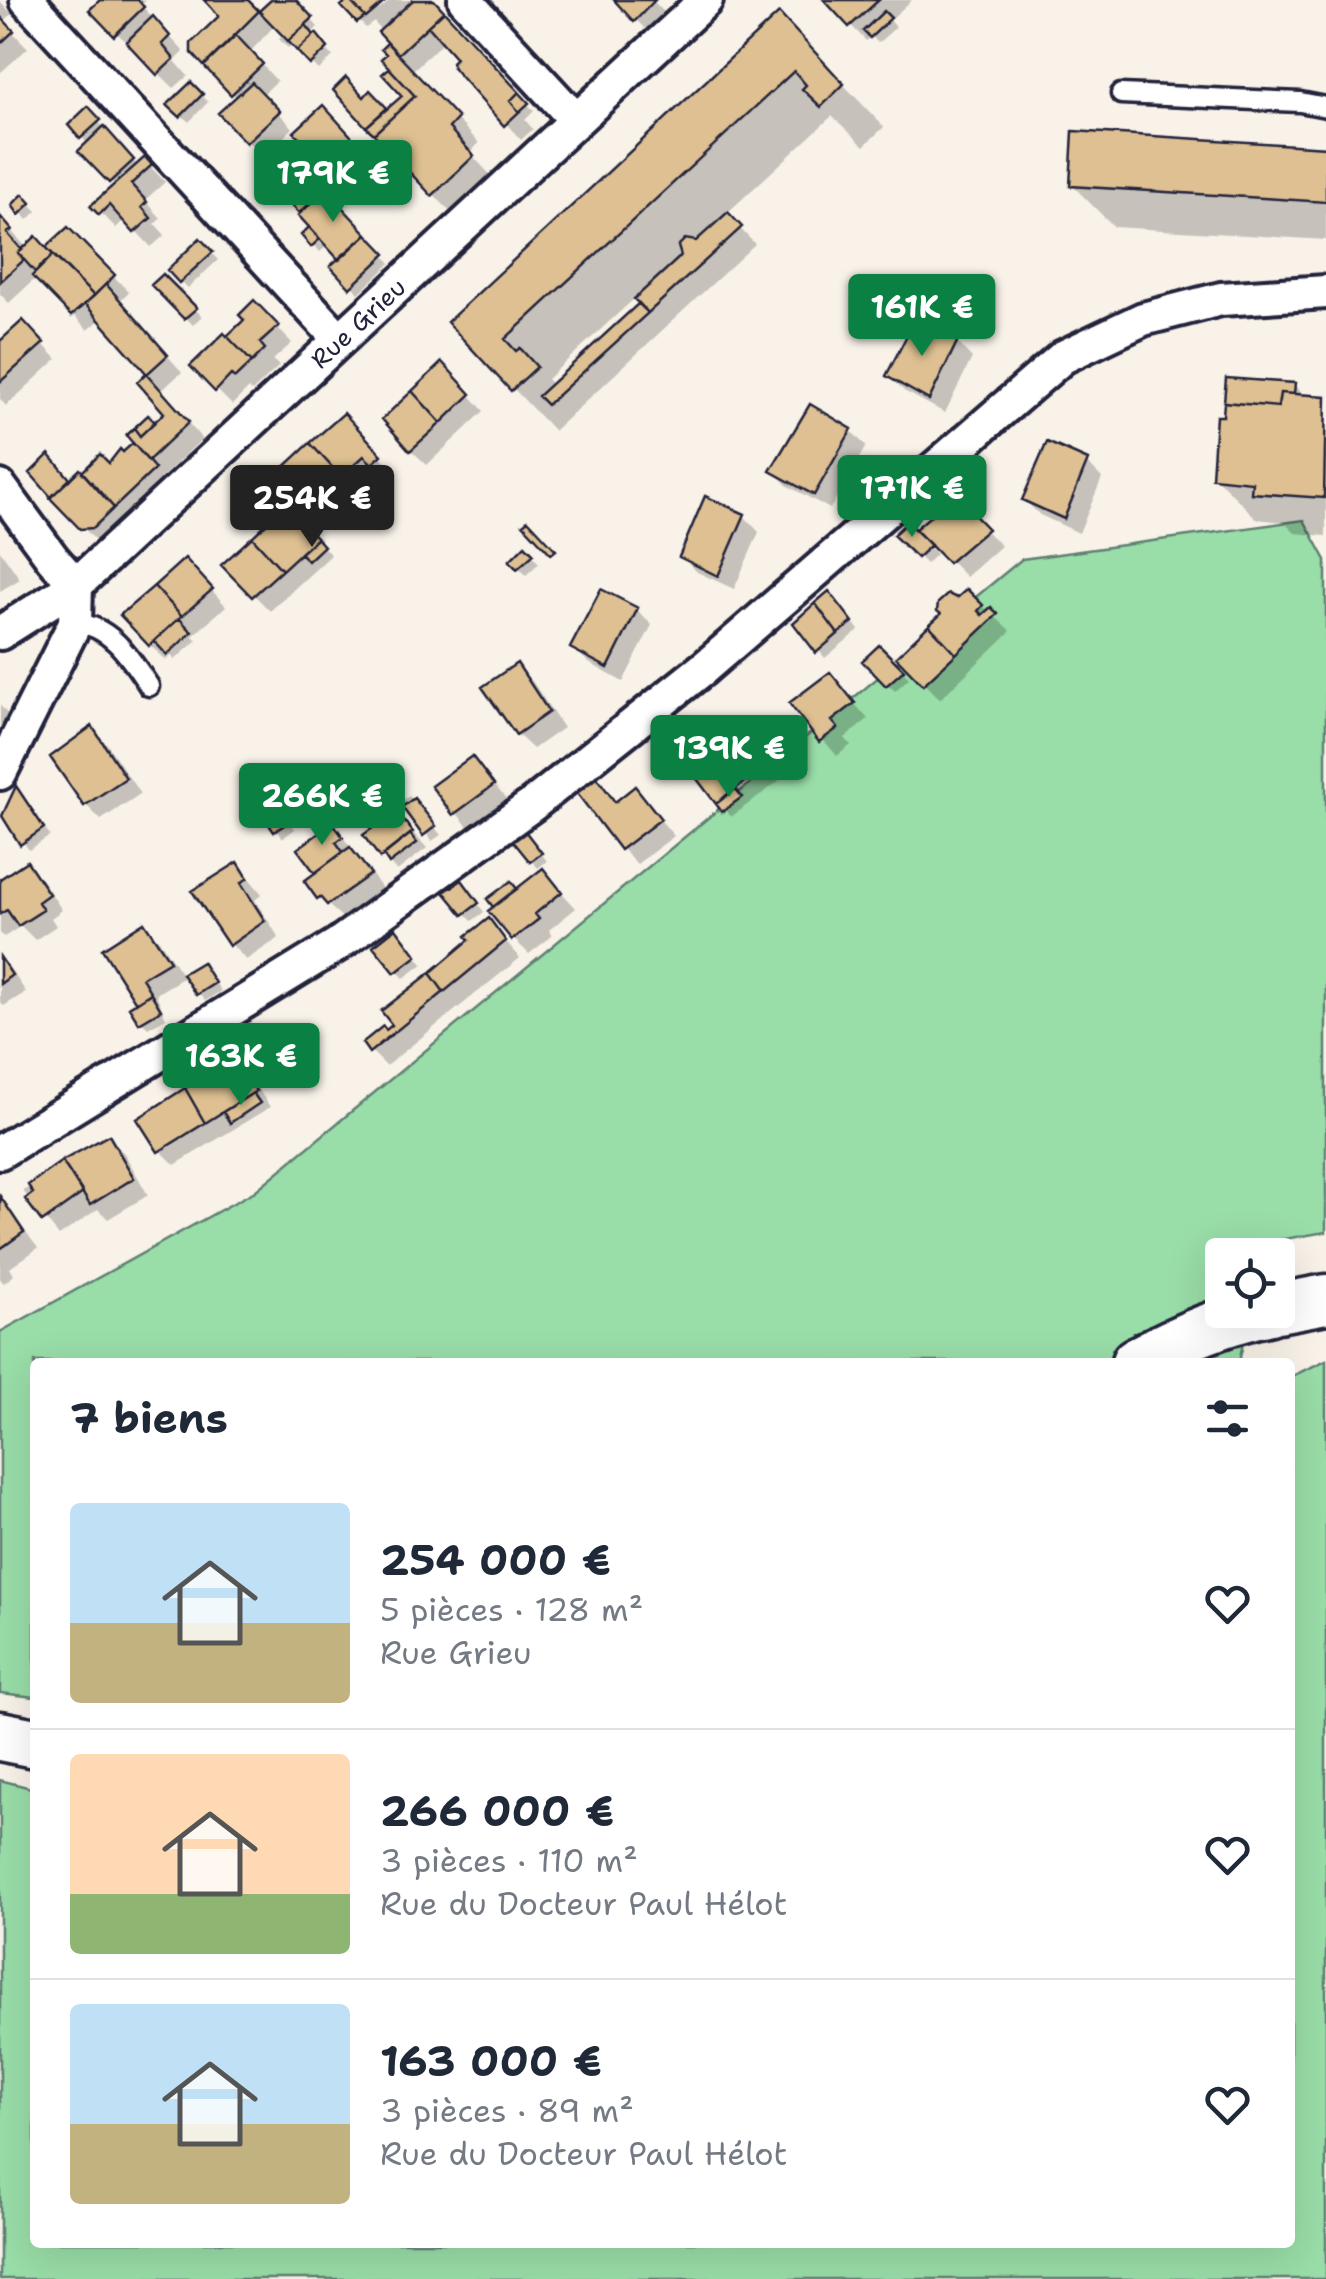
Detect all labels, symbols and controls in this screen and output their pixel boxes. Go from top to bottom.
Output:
pin: 179K € [252,140,414,225]
text: 179K € [276,151,390,194]
street label: Rue Grieu [303,270,413,376]
pin: 161K € [841,274,1003,359]
text: 161K € [870,285,974,328]
pin: 171K € [831,455,993,540]
pin: 254K € [231,465,393,550]
text: 171K € [859,466,965,509]
text: 254K € [252,476,372,519]
pin: 139K € [648,715,810,800]
text: 139K € [672,726,786,769]
pin: 266K € [241,763,403,848]
text: 266K € [261,774,383,817]
pin: 163K € [160,1023,322,1108]
text: 163K € [185,1034,297,1077]
map controls [1205,1238,1295,1328]
button: locate [1205,1238,1295,1328]
text: 7 biens [70,1390,228,1446]
icon: filters [1200,1391,1255,1446]
text: 254 000 € [380,1532,611,1588]
icon: home [150,1543,270,1663]
icon: heart [1200,1576,1255,1631]
text: 5 pièces · 128 m² [380,1588,643,1631]
text: Rue Grieu [380,1631,532,1674]
text: 266 000 € [380,1783,614,1839]
icon: home [150,1794,270,1914]
icon: heart [1200,1827,1255,1882]
text: 3 pièces · 110 m² [380,1839,638,1882]
text: Rue du Docteur Paul Hélot [380,1882,787,1925]
text: 163 000 € [380,2033,602,2089]
icon: home [150,2044,270,2164]
icon: heart [1200,2077,1255,2132]
text: 3 pièces · 89 m² [380,2089,634,2132]
text: Rue du Docteur Paul Hélot [380,2132,787,2175]

